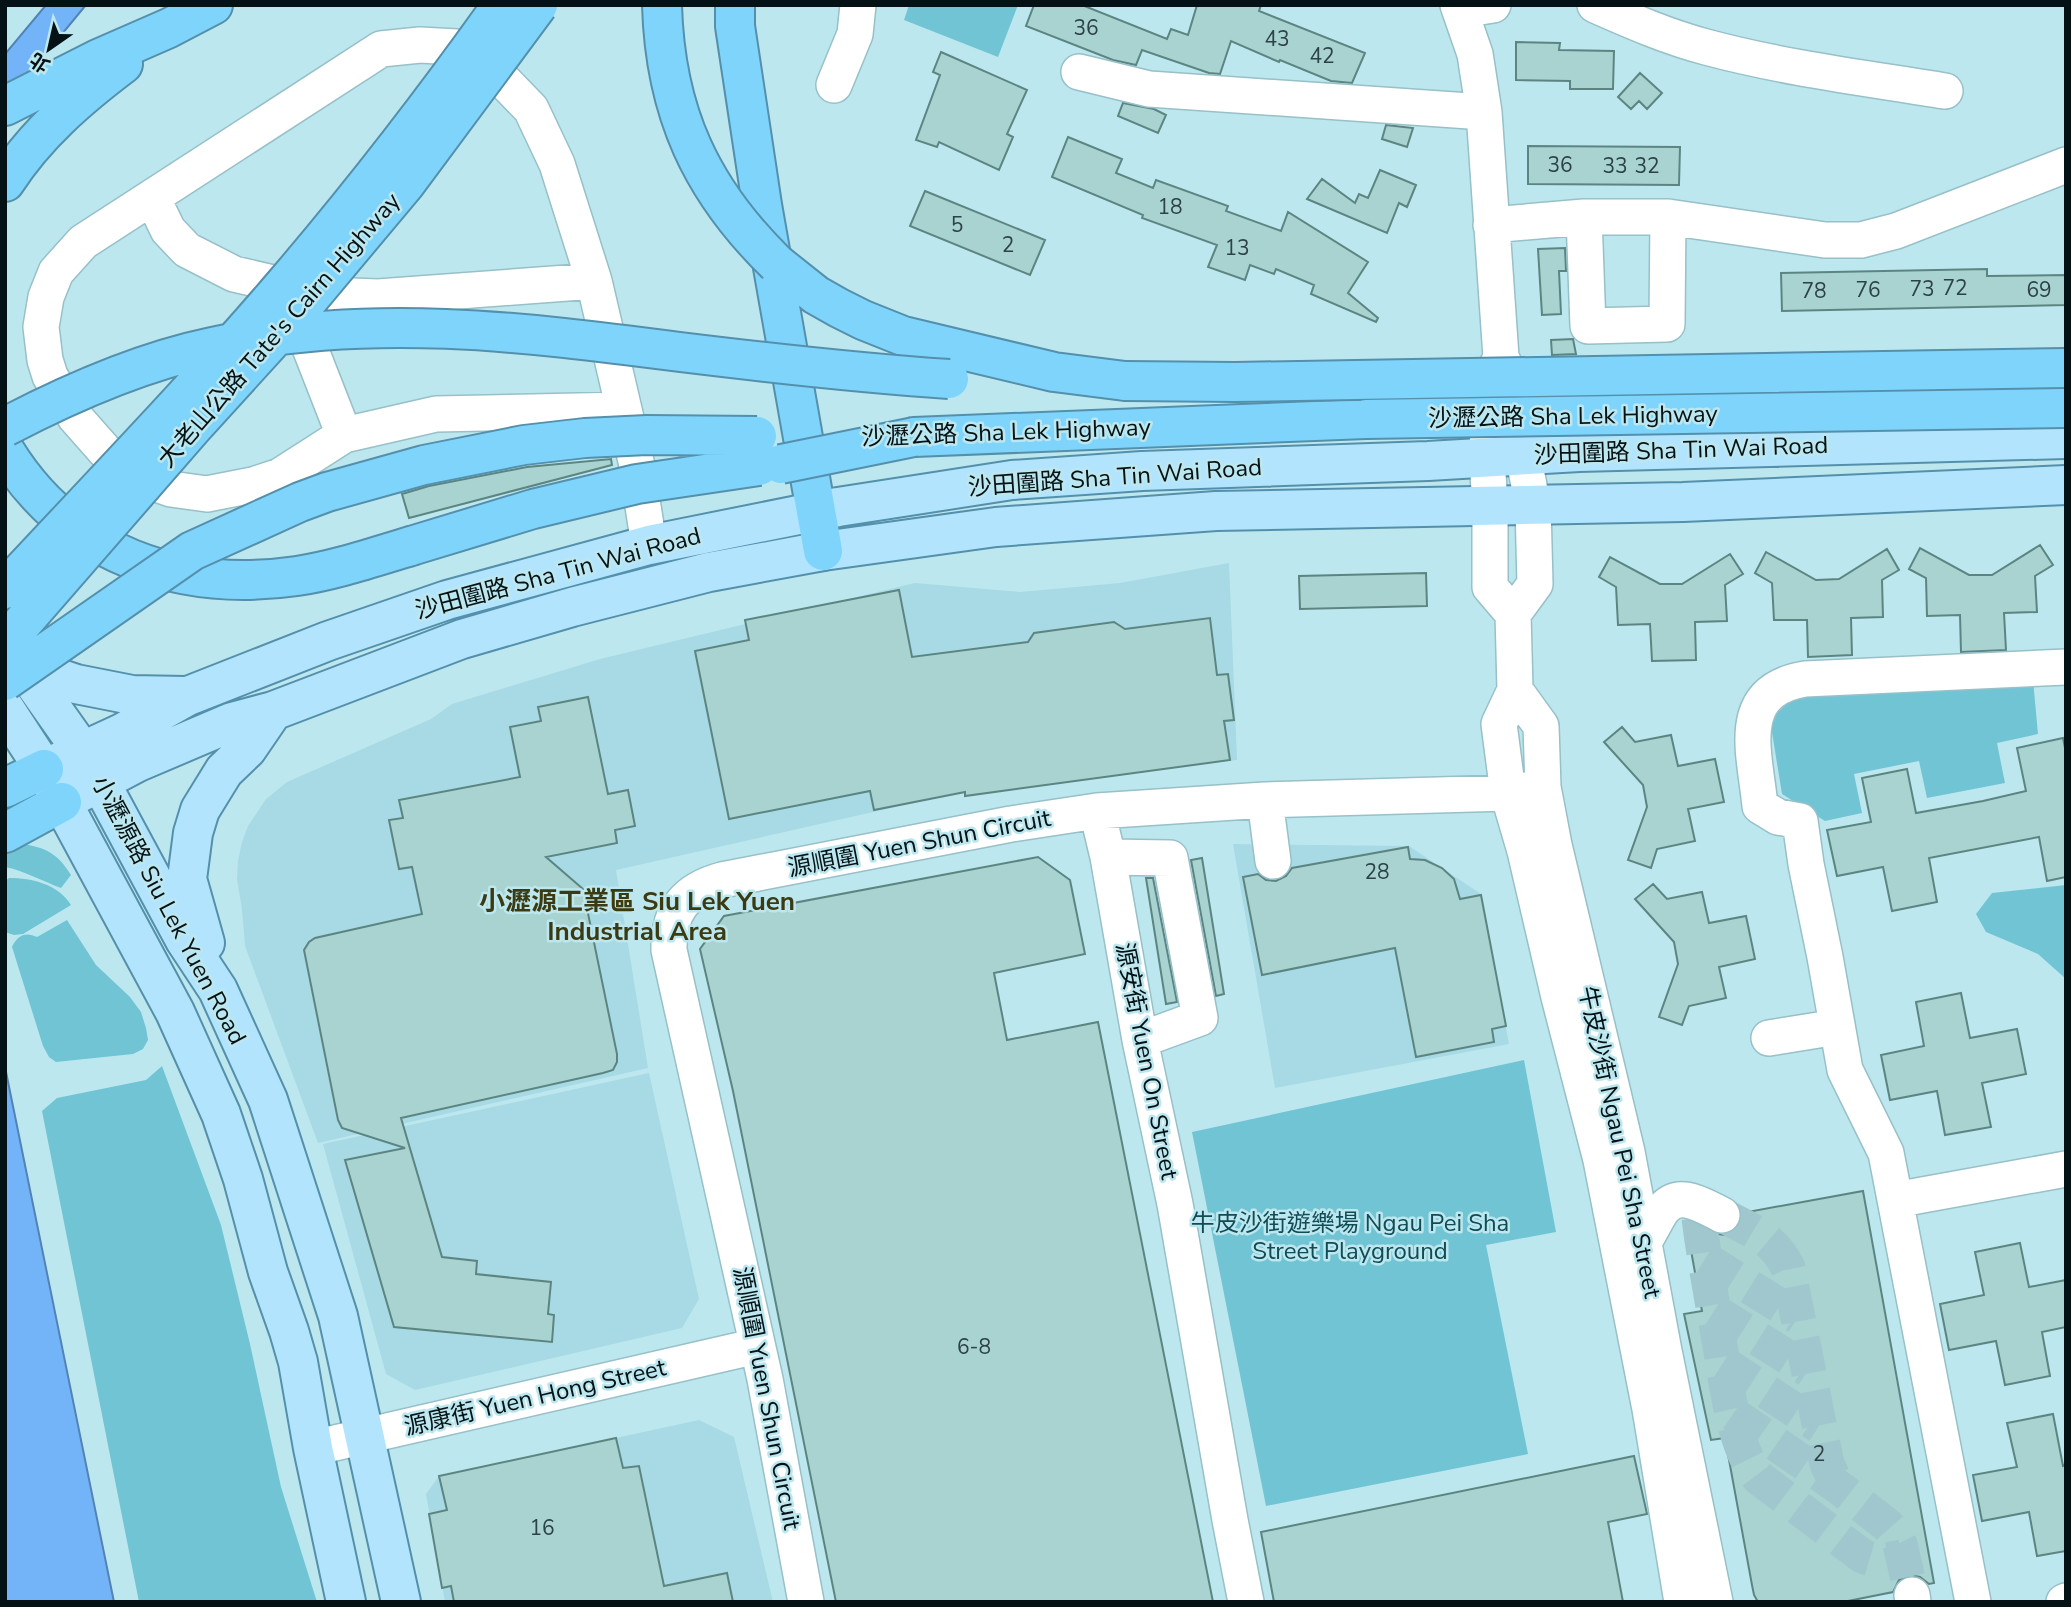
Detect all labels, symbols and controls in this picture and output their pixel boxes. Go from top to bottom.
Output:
north arrow [14,14,84,84]
house number: 36 [1073,14,1099,42]
house number: 43 [1264,25,1290,53]
house number: 42 [1309,42,1335,70]
text: 北 [25,46,55,78]
house number: 36 [1547,151,1573,179]
house number: 33 [1602,152,1628,180]
house number: 32 [1634,152,1660,180]
street label: 大老山公路 Tate's Cairn Highway [151,185,408,474]
house number: 18 [1157,193,1183,221]
house number: 5 [951,211,963,239]
house number: 2 [1002,231,1014,259]
house number: 13 [1224,234,1250,262]
house number: 72 [1942,274,1968,302]
house number: 73 [1909,275,1935,303]
house number: 76 [1855,276,1881,304]
house number: 69 [2026,276,2052,304]
house number: 78 [1801,277,1827,305]
street label: 沙瀝公路 Sha Lek Highway [1428,397,1719,435]
street label: 沙瀝公路 Sha Lek Highway [861,411,1152,453]
street label: 沙田圍路 Sha Tin Wai Road [1533,429,1829,471]
street label: 沙田圍路 Sha Tin Wai Road [967,451,1263,503]
street label: 沙田圍路 Sha Tin Wai Road [412,519,704,627]
street label: 小瀝源路 Siu Lek Yuen Road [84,770,254,1050]
street label: 源順圍 Yuen Shun Circuit [785,802,1054,884]
house number: 28 [1364,858,1390,886]
district label: 小瀝源工業區 Siu Lek Yuen Industrial Area [479,884,795,949]
street label: 源安街 Yuen On Street [1108,940,1186,1183]
street label: 牛皮沙街 Ngau Pei Sha Street [1571,983,1669,1302]
park label: 牛皮沙街遊樂場 Ngau Pei Sha Street Playground [1191,1207,1509,1267]
street label: 源順圍 Yuen Shun Circuit [726,1264,808,1533]
house number: 6-8 [957,1333,991,1361]
street label: 源康街 Yuen Hong Street [401,1351,670,1443]
house number: 2 [1813,1440,1825,1468]
house number: 16 [529,1514,555,1542]

